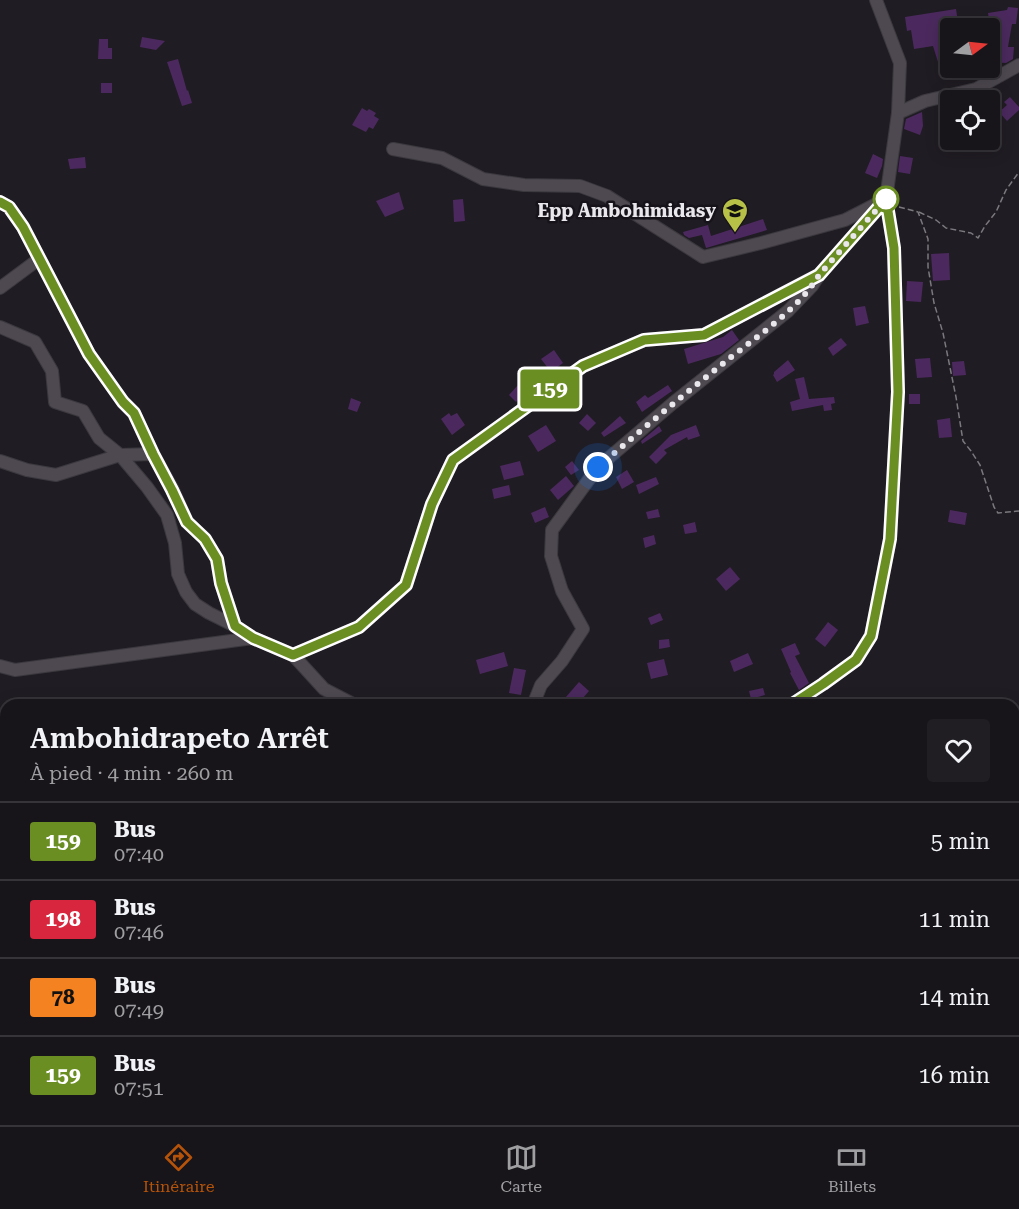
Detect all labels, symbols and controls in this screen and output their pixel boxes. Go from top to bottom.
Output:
north arrow [940,18,1000,78]
map controls [940,18,1000,150]
button: locate [940,90,1000,150]
unlabelled marker [873,186,899,212]
school or university icon: Epp Ambohimidasy [720,196,750,234]
place label: Epp Ambohimidasy [537,200,716,221]
line badge: 159 [516,370,584,408]
text: 159 [532,377,568,401]
your location [583,452,613,482]
button: heart [927,719,990,782]
text: Ambohidrapeto Arrêt [30,722,329,755]
text: À pied · 4 min · 260 m [30,761,233,785]
text: Bus [114,817,156,842]
text: 159 [45,829,81,853]
text: 5 min [931,829,990,854]
text: 07:40 [114,842,164,866]
text: Bus [114,895,156,920]
text: 198 [45,907,81,931]
text: 11 min [919,907,990,932]
text: 07:46 [114,920,164,944]
text: Bus [114,973,156,998]
text: 78 [51,985,75,1009]
text: 14 min [919,985,990,1010]
text: 07:49 [114,998,164,1022]
text: Bus [114,1051,156,1076]
text: 159 [45,1063,81,1087]
text: 16 min [919,1063,990,1088]
text: 07:51 [114,1076,164,1100]
tab: Itinéraire [143,1141,215,1196]
tab: Carte [500,1141,542,1196]
tab: Billets [828,1141,876,1196]

